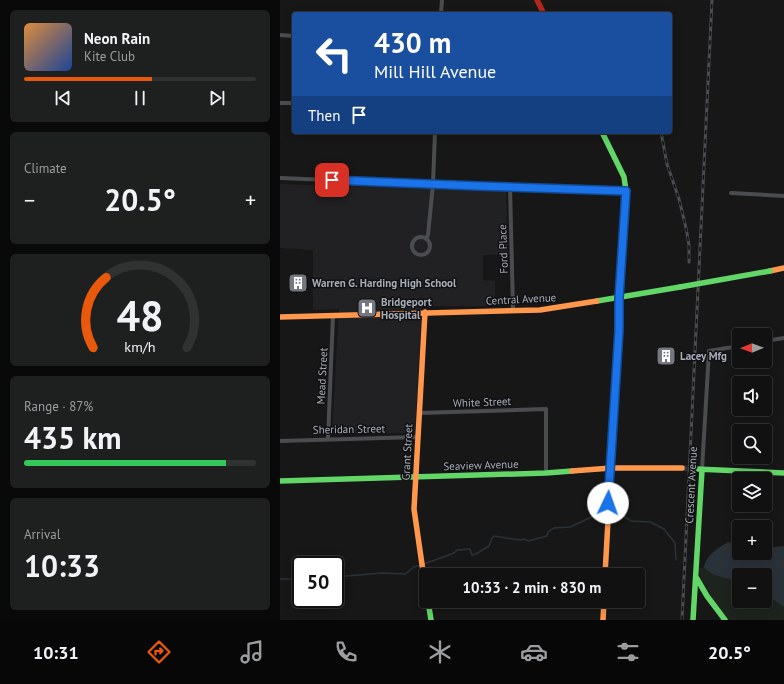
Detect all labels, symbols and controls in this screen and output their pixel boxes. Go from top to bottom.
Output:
text: 430 m [374,24,451,61]
icon: left [308,28,360,80]
text: Neon Rain [84,29,150,48]
text: Kite Club [84,48,135,65]
text: Mill Hill Avenue [374,60,496,83]
icon: previous [52,87,74,109]
icon: pause [129,87,151,109]
icon: next [206,87,228,109]
icon: arrive [348,104,370,126]
text: Then [308,106,340,125]
text: Climate [24,160,67,177]
pin [315,163,349,197]
icon: arrive [321,169,343,191]
text: 20.5° [104,180,176,219]
text: − [24,186,35,214]
text: + [245,186,256,214]
street label: Ford Place [495,224,511,274]
building icon: Warren G. Harding High School [287,272,309,294]
place label: Warren G. Harding High School [312,276,457,290]
text: 48 [116,289,164,342]
street label: Central Avenue [485,290,557,308]
place label: Bridgeport Hospital [381,295,432,322]
hospital icon: Bridgeport Hospital [356,297,378,319]
north arrow [732,328,772,368]
map controls [732,328,772,608]
text: km/h [124,337,156,356]
building icon: Lacey Mfg [655,345,677,367]
street label: Mead Street [314,347,330,405]
place label: Lacey Mfg [680,349,727,363]
button: sound [732,376,772,416]
street label: White Street [453,394,512,410]
text: Range · 87% [24,398,93,415]
text: 435 km [24,418,122,457]
street label: Sheridan Street [313,421,386,437]
street label: Grant Street [399,423,415,481]
button: search [732,424,772,464]
street label: Crescent Avenue [682,446,700,524]
street label: Seaview Avenue [443,457,519,473]
button: layers [732,472,772,512]
position arrow [587,482,629,524]
button: + [732,520,772,560]
text: Arrival [24,526,60,543]
text: 10:33 [24,546,100,585]
speed limit sign: 50 [292,556,344,608]
button: − [732,568,772,608]
text: 10:33 · 2 min · 830 m [463,578,601,597]
icon: directions [145,638,173,666]
icon: music [238,638,266,666]
icon: phone [332,638,360,666]
icon: climate [426,638,454,666]
icon: car [520,638,548,666]
icon: filters [614,638,642,666]
text: 10:31 [33,641,79,664]
text: 20.5° [708,641,751,664]

